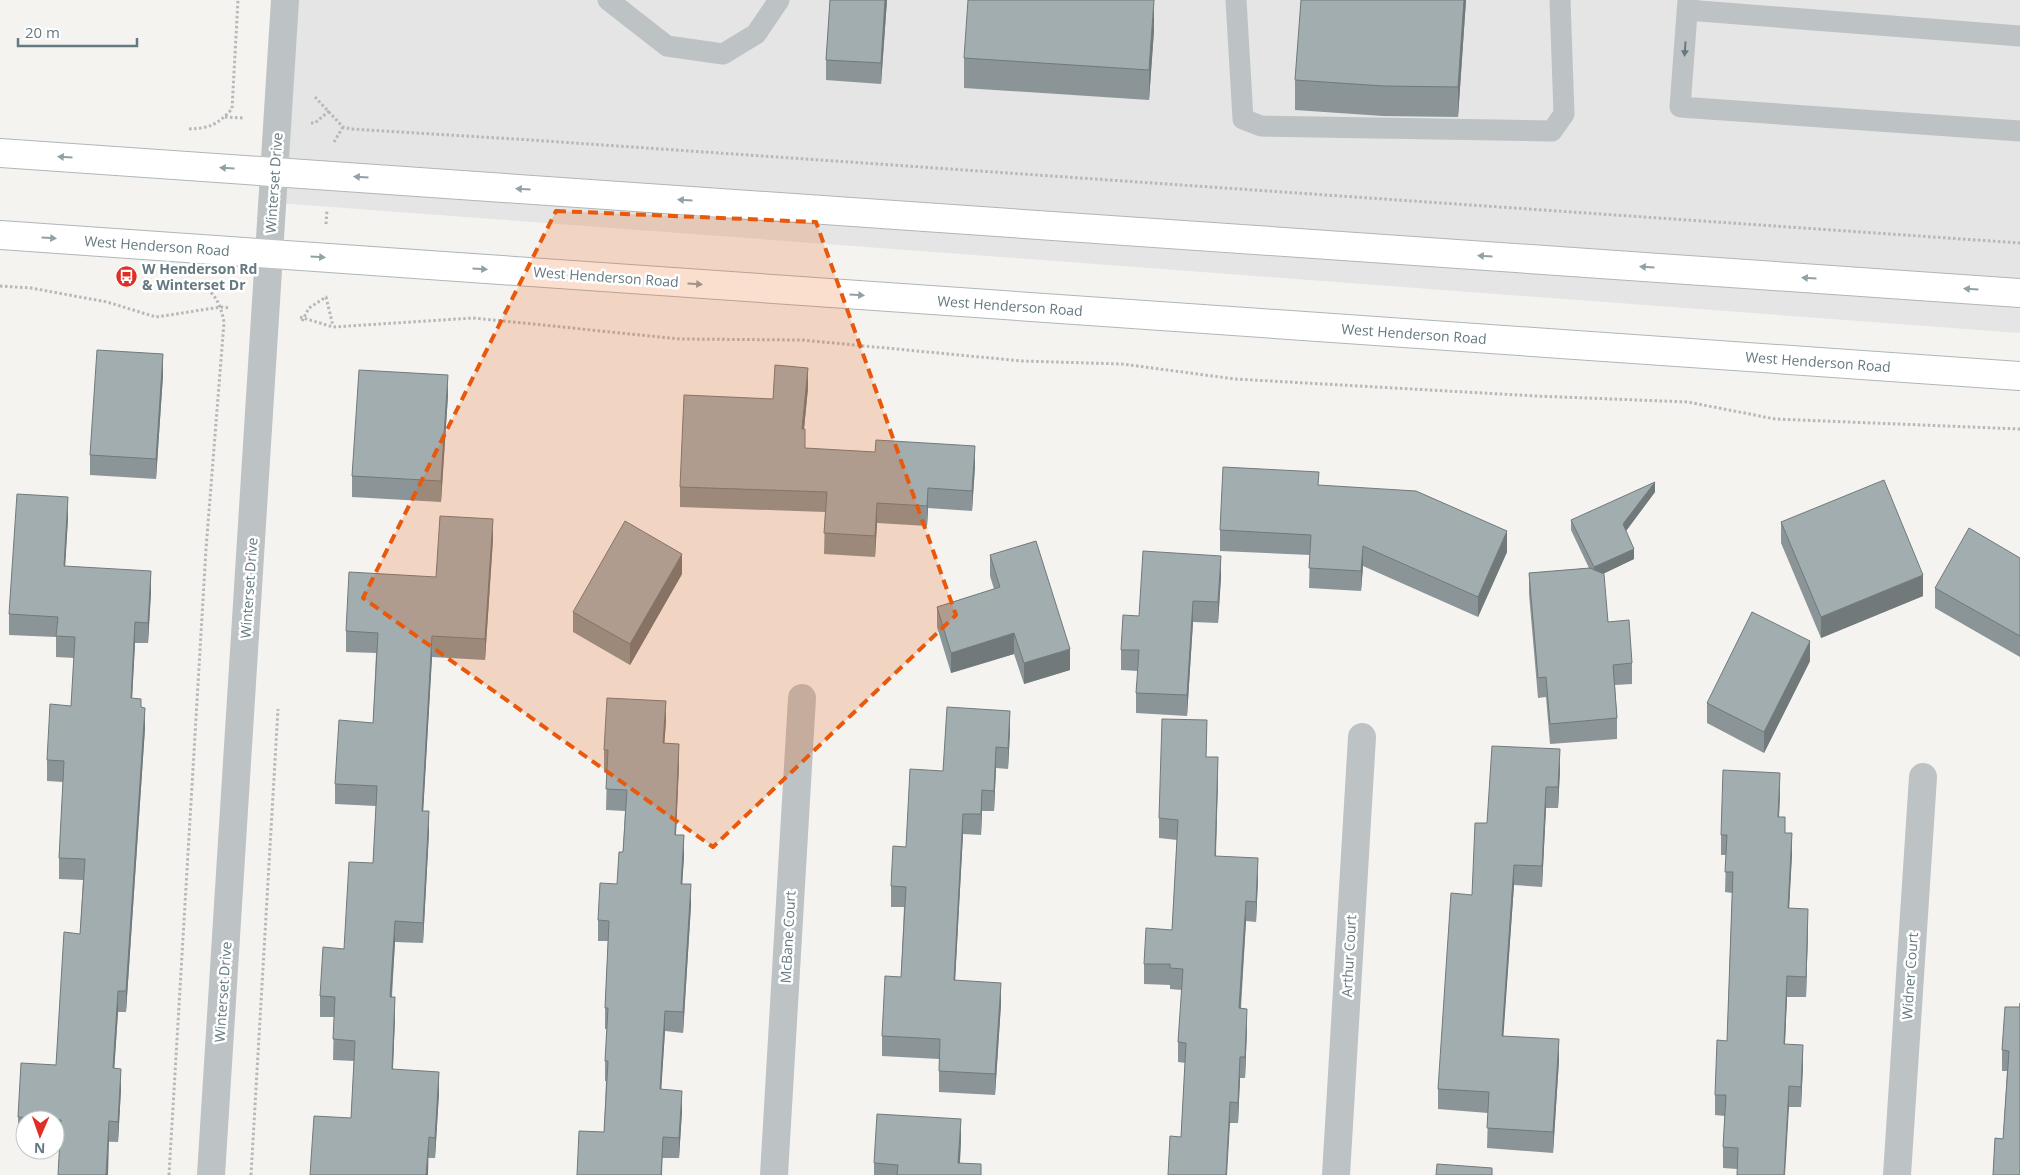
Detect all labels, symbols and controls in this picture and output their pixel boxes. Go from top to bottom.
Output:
scale bar [18,15,136,47]
text: 20 m [25,22,60,42]
one-way arrow [1680,41,1688,57]
street label: Winterset Drive [260,132,287,234]
one-way arrow [56,153,72,161]
one-way arrow [219,164,235,172]
one-way arrow [352,173,368,181]
one-way arrow [514,184,530,192]
one-way arrow [677,196,693,204]
street label: West Henderson Road [84,231,230,260]
one-way arrow [41,235,57,243]
one-way arrow [1477,251,1493,259]
one-way arrow [310,254,326,262]
place label: W Henderson Rd & Winterset Dr [142,259,257,294]
street label: West Henderson Road [533,262,679,291]
one-way arrow [1639,262,1655,270]
bus stop icon: W Henderson Rd & Winterset Dr [114,265,138,289]
one-way arrow [473,265,489,273]
one-way arrow [1801,274,1817,282]
one-way arrow [687,280,703,288]
one-way arrow [1963,285,1979,293]
one-way arrow [849,291,865,299]
street label: West Henderson Road [937,291,1083,320]
street label: West Henderson Road [1341,319,1487,348]
street label: West Henderson Road [1745,347,1891,376]
street label: Winterset Drive [235,537,262,639]
street label: McBane Court [776,890,799,984]
street label: Arthur Court [1337,914,1360,998]
street label: Widner Court [1897,932,1922,1020]
street label: Winterset Drive [209,941,236,1043]
north arrow [15,1110,65,1160]
text: N [34,1139,46,1158]

